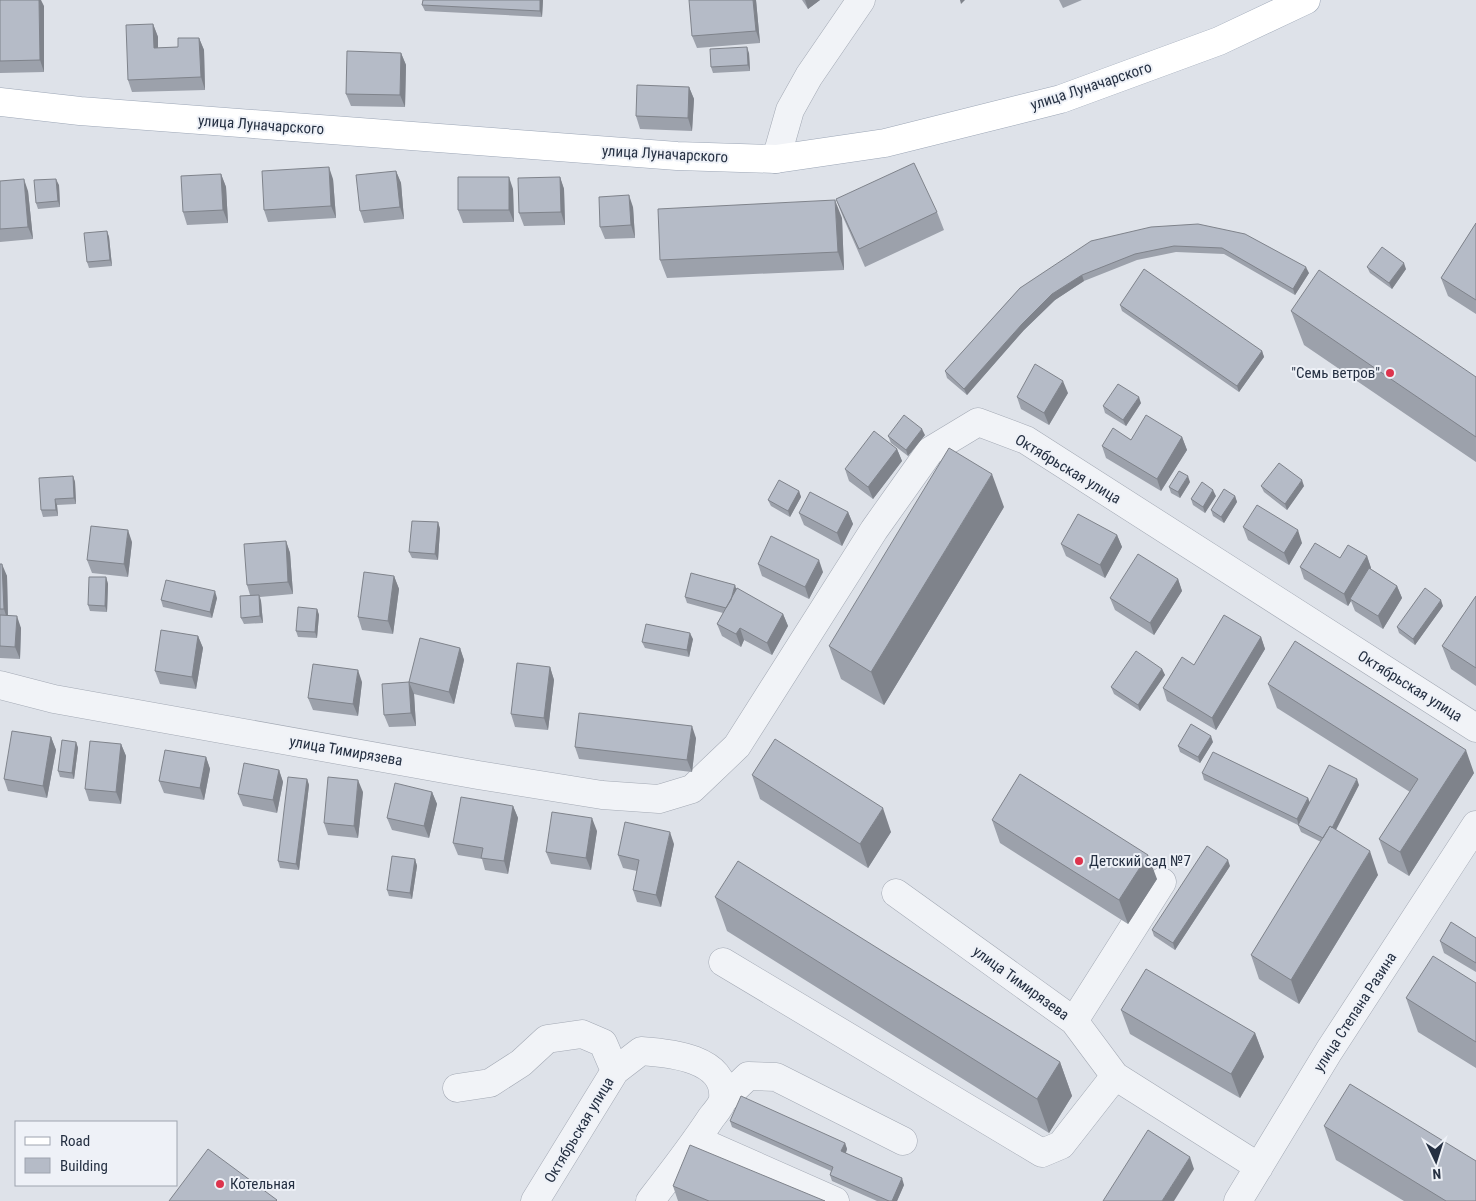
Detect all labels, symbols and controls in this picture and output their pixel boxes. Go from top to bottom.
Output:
street label: улица Луначарского [1028,58,1154,114]
street label: улица Луначарского [197,112,325,138]
street label: улица Луначарского [601,142,729,166]
place label: "Семь ветров" [1291,364,1380,382]
marker: "Семь ветров" [1384,367,1396,379]
street label: Октябрьская улица [1012,430,1124,508]
street label: Октябрьская улица [1354,647,1466,725]
street label: улица Тимирязева [288,732,404,770]
place label: Детский сад №7 [1089,852,1191,870]
marker: Детский сад №7 [1073,855,1085,867]
street label: улица Тимирязева [969,942,1073,1024]
street label: улица Степана Разина [1310,949,1400,1075]
street label: Октябрьская улица [540,1074,618,1186]
legend [15,1121,178,1186]
text: Road [60,1132,90,1150]
north arrow [1411,1136,1461,1186]
text: Building [60,1157,108,1175]
text: N [1432,1166,1442,1182]
place label: Котельная [230,1175,295,1193]
marker: Котельная [214,1178,226,1190]

